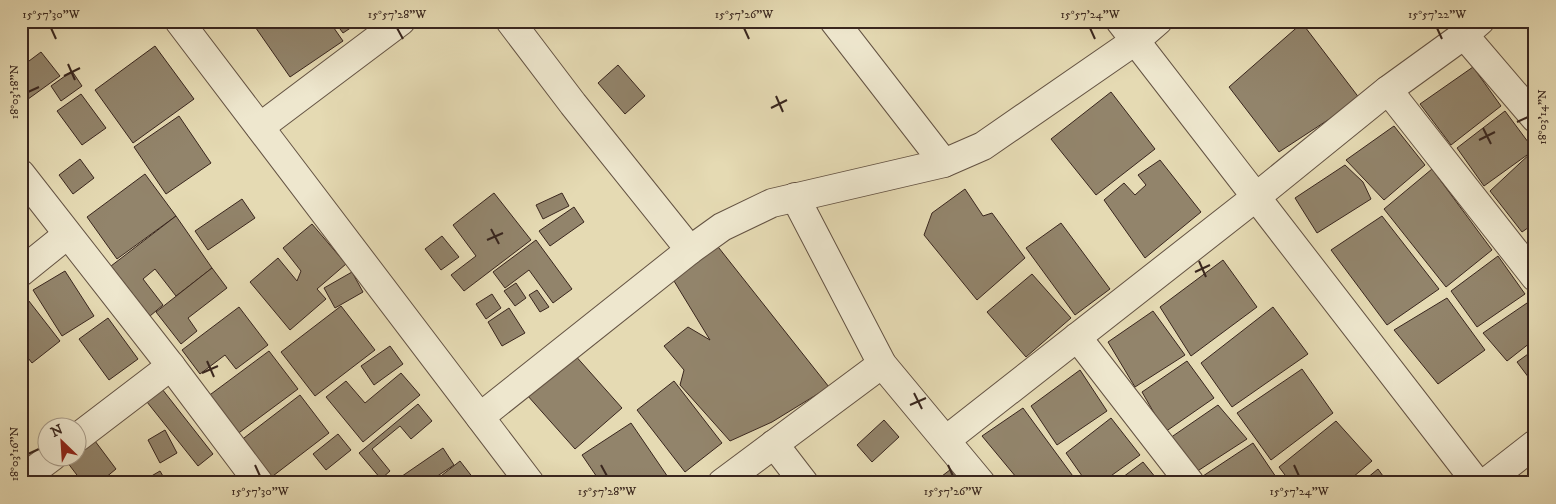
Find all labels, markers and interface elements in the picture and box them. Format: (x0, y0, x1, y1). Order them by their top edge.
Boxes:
text: 15°57'30"W (22, 7, 81, 22)
text: 15°57'28"W (368, 7, 427, 22)
text: 15°57'26"W (715, 7, 774, 22)
text: 15°57'24"W (1060, 7, 1121, 22)
text: 15°57'22"W (1408, 7, 1467, 22)
text: 18°03'18"N (7, 65, 22, 119)
text: 18°03'14"N (1535, 89, 1550, 145)
north arrow (38, 416, 88, 466)
text: N (48, 420, 66, 442)
text: 18°03'16"N (7, 427, 22, 481)
text: 15°57'30"W (231, 484, 290, 499)
text: 15°57'28"W (578, 484, 637, 499)
text: 15°57'26"W (924, 484, 983, 499)
text: 15°57'24"W (1269, 484, 1330, 499)

